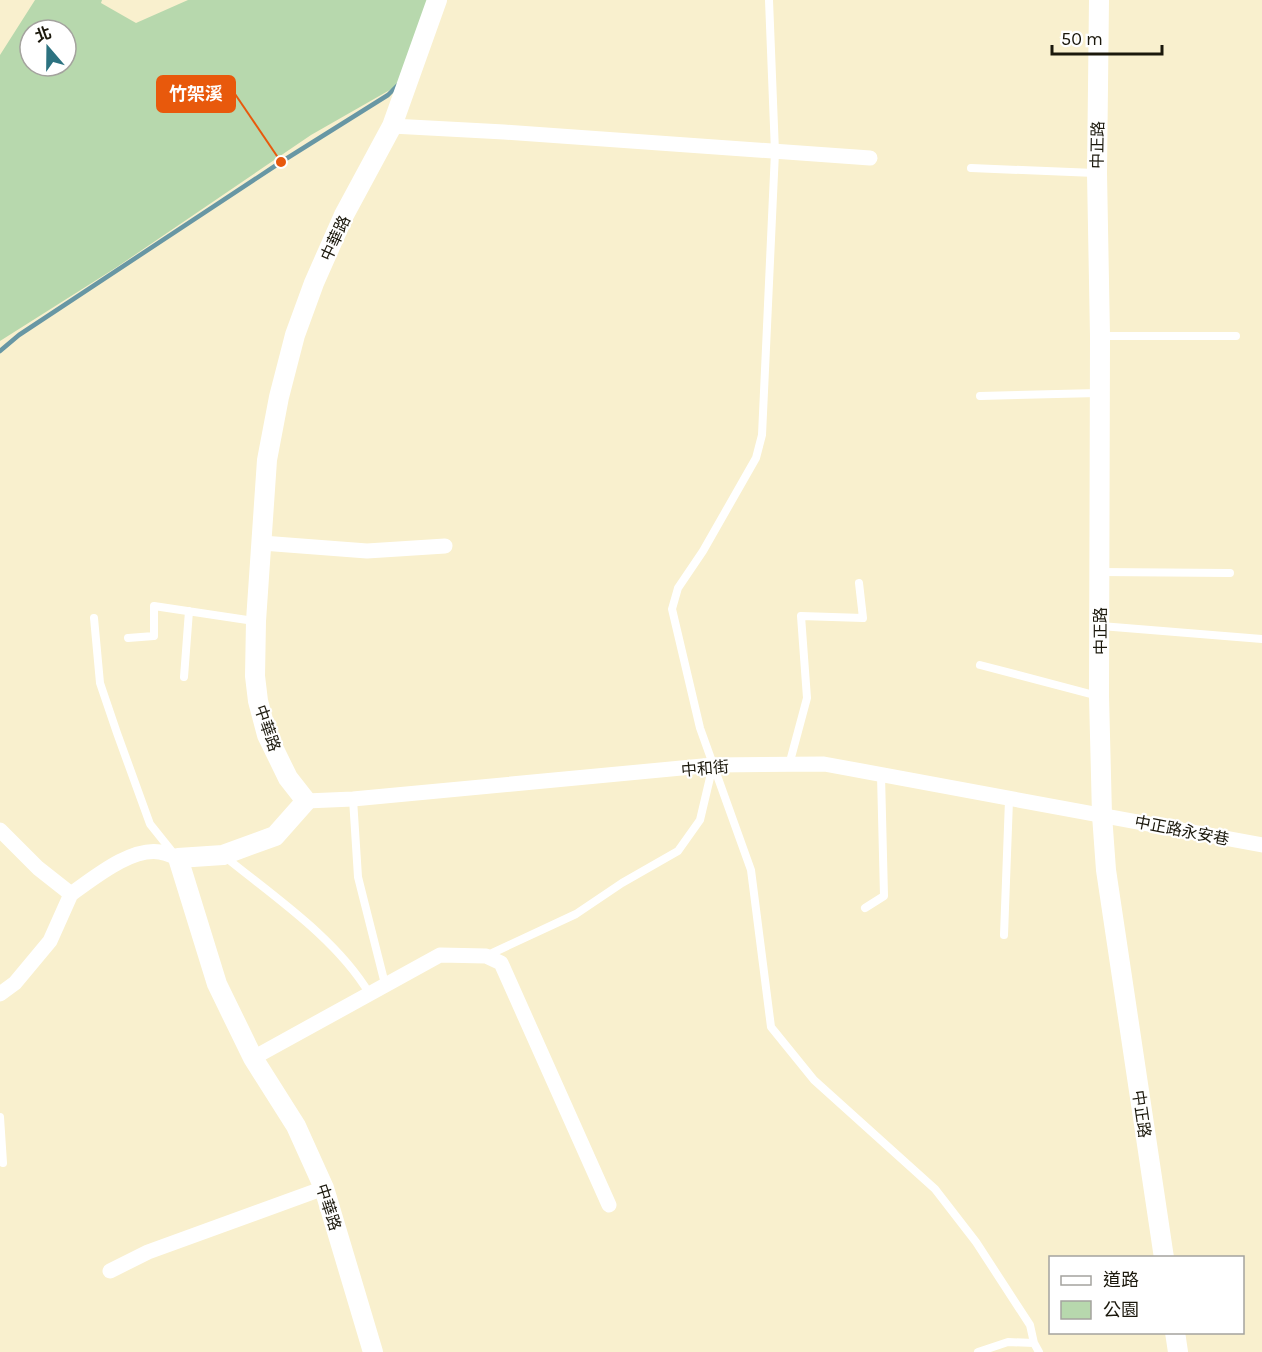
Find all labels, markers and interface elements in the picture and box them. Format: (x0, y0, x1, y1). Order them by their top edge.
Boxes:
north arrow (18, 18, 78, 78)
scale bar (1052, 18, 1162, 56)
text: 北 (32, 23, 54, 46)
text: 50 m (1061, 28, 1103, 50)
callout: 竹架溪 (157, 76, 235, 112)
text: 竹架溪 (169, 83, 223, 105)
street label: 中正路 (1088, 121, 1107, 169)
street label: 中華路 (317, 212, 354, 264)
street label: 中正路 (1091, 607, 1110, 655)
street label: 中華路 (251, 702, 284, 754)
street label: 中和街 (680, 757, 730, 780)
street label: 中正路永安巷 (1133, 812, 1231, 849)
street label: 中正路 (1129, 1089, 1154, 1139)
street label: 中華路 (312, 1181, 345, 1233)
legend (1049, 1256, 1244, 1334)
text: 道路 (1103, 1269, 1139, 1291)
text: 公園 (1103, 1299, 1139, 1321)

